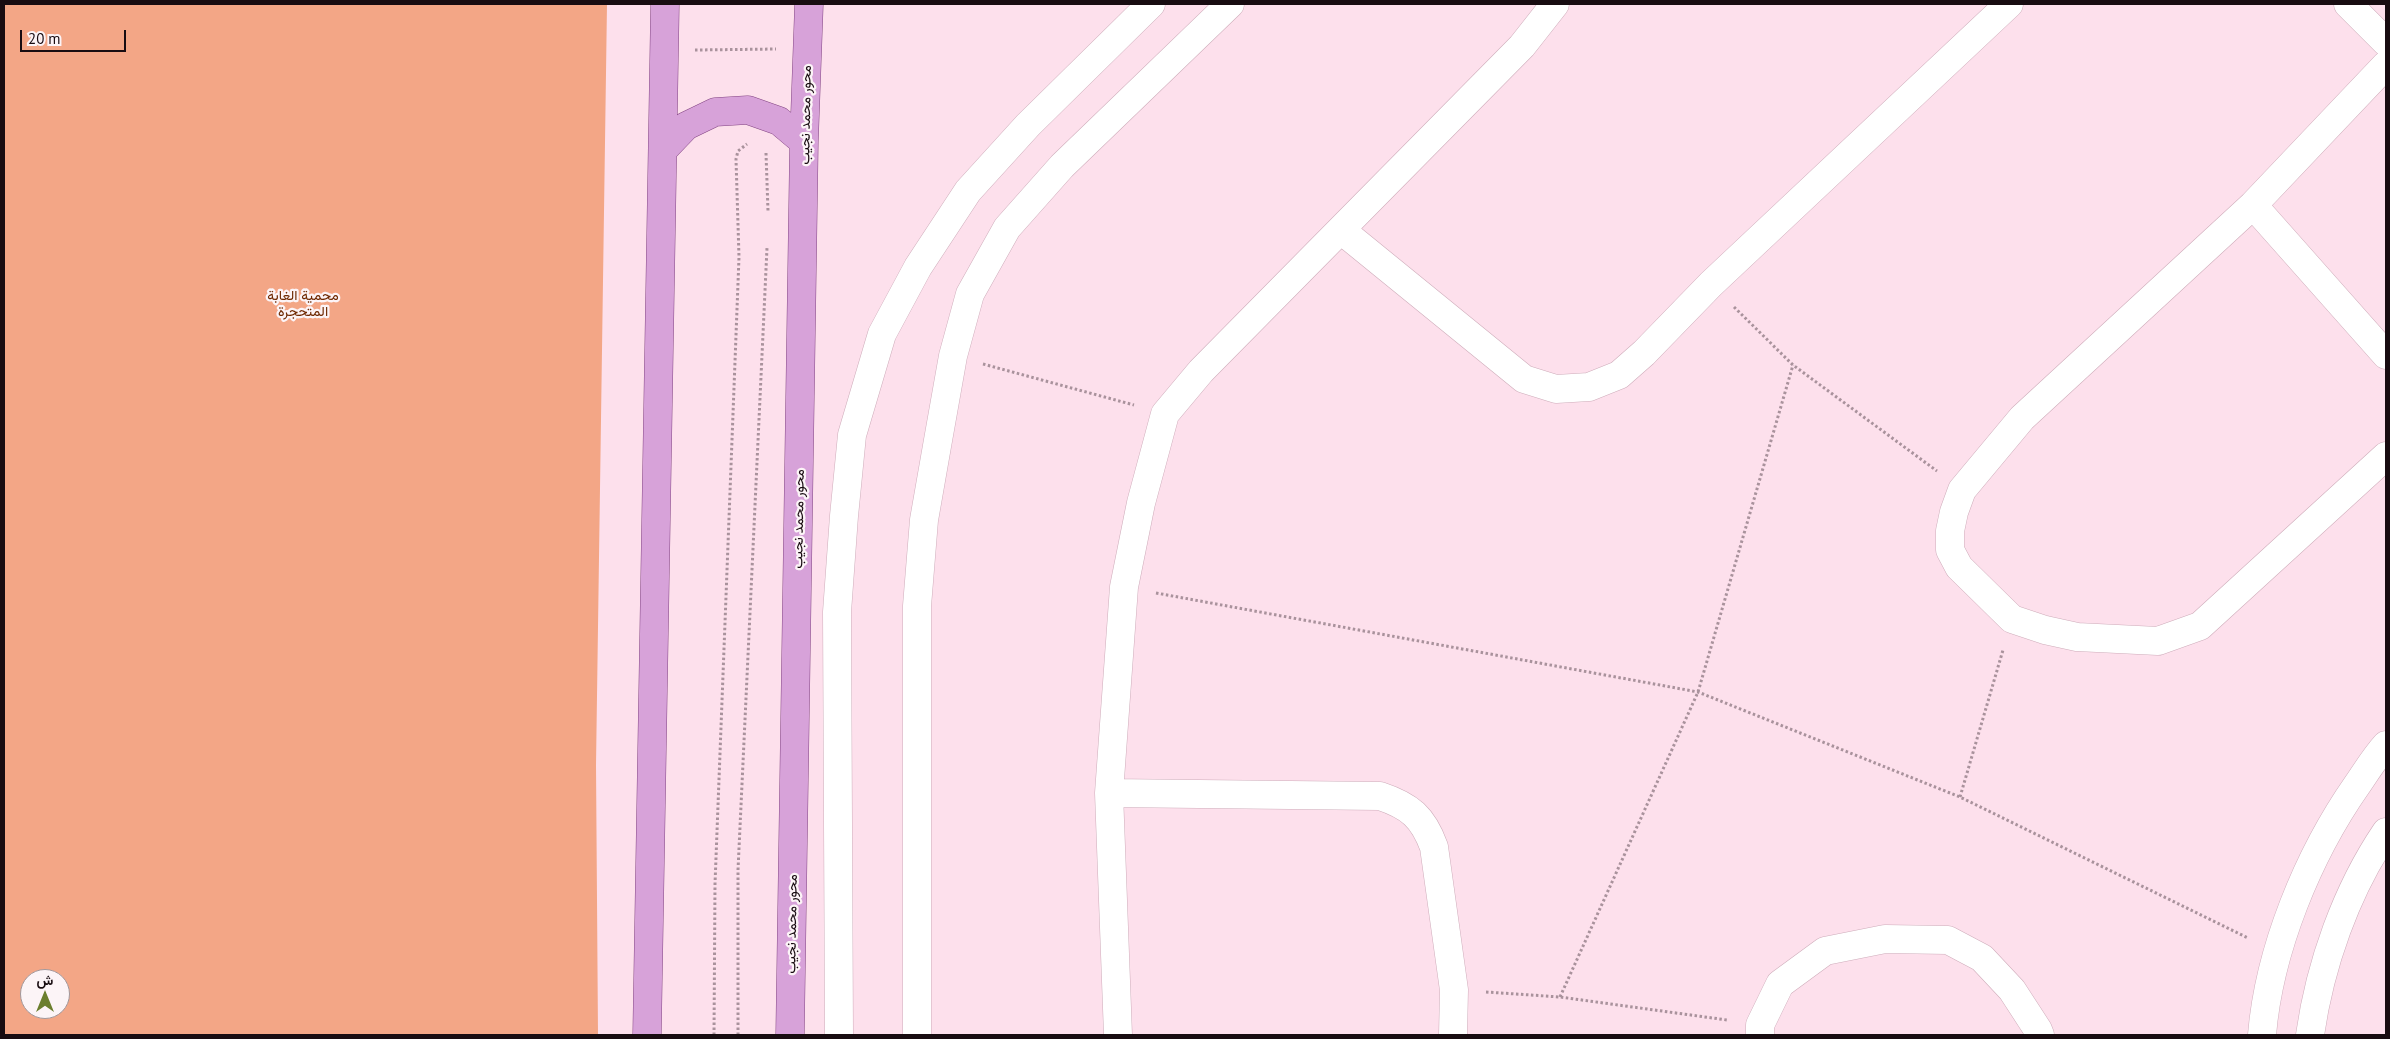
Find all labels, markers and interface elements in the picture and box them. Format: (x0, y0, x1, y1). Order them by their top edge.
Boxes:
scale bar (22, 20, 129, 52)
text: 20 m (28, 29, 61, 48)
street label: محور محمد نجيب (797, 65, 815, 165)
park label: محمية الغابة المتحجرة (267, 288, 339, 321)
street label: محور محمد نجيب (790, 469, 808, 569)
street label: محور محمد نجيب (783, 874, 801, 974)
north arrow (20, 969, 70, 1019)
text: ش (37, 971, 53, 989)

